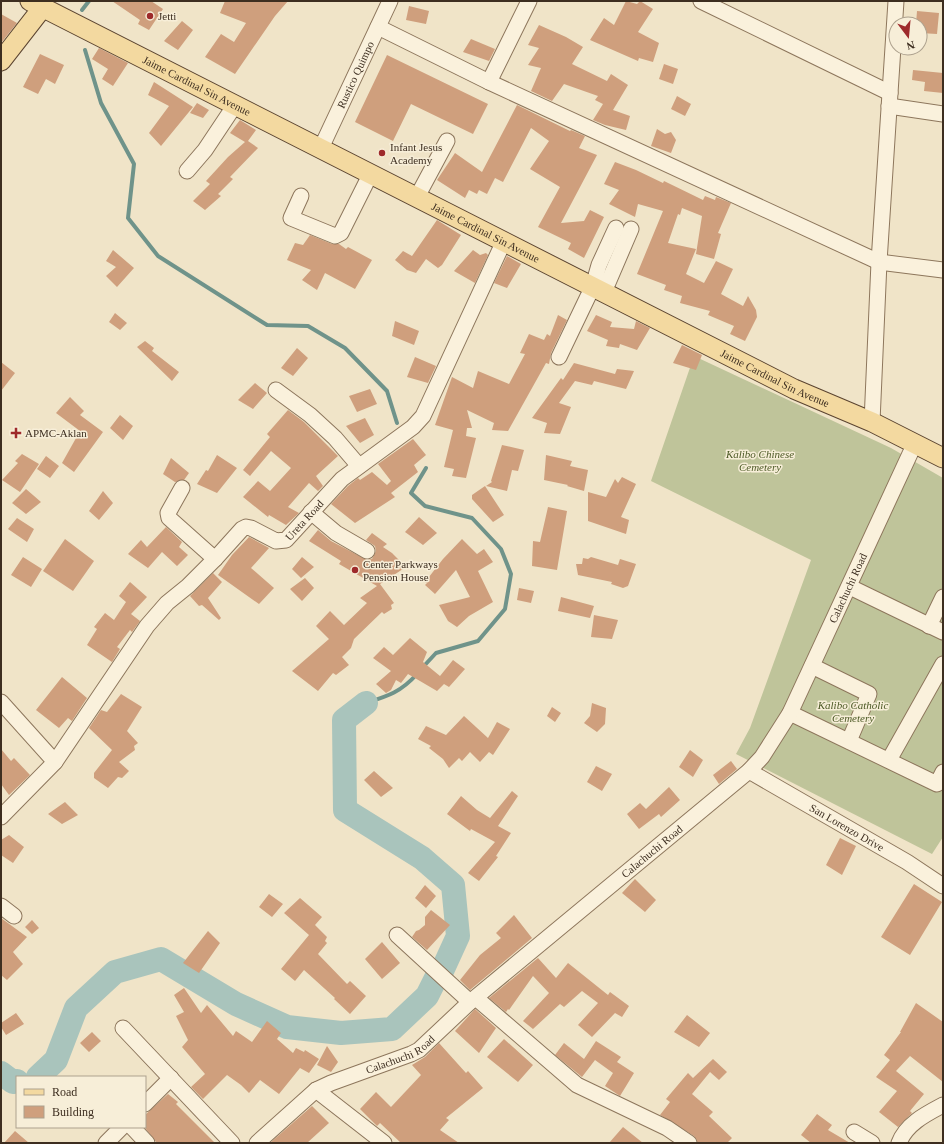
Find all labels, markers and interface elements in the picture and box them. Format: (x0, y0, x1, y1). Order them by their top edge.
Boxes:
place label: Jetti (158, 10, 176, 22)
marker: Jetti (145, 11, 155, 21)
north arrow (888, 16, 928, 56)
street label: Rustico Quimpo (335, 39, 376, 110)
text: N (905, 39, 916, 52)
street label: Jaime Cardinal Sin Avenue (141, 53, 253, 118)
place label: Infant Jesus Academy (390, 141, 442, 166)
marker: Infant Jesus Academy (377, 148, 387, 158)
street label: Jaime Cardinal Sin Avenue (430, 200, 542, 265)
street label: Jaime Cardinal Sin Avenue (719, 347, 831, 409)
marker: APMC-Aklan (10, 427, 22, 439)
place label: APMC-Aklan (25, 427, 87, 439)
park label: Kalibo Chinese Cemetery (725, 448, 794, 473)
street label: Ureta Road (283, 497, 326, 543)
street label: Calachuchi Road (826, 551, 869, 625)
place label: Center Parkways Pension House (363, 558, 438, 583)
marker: Center Parkways Pension House (350, 565, 360, 575)
park label: Kalibo Catholic Cemetery (817, 699, 888, 724)
street label: San Lorenzo Drive (808, 801, 886, 854)
street label: Calachuchi Road (619, 822, 685, 880)
street label: Calachuchi Road (364, 1032, 437, 1076)
legend (16, 1076, 146, 1128)
text: Road (52, 1085, 77, 1099)
text: Building (52, 1105, 94, 1119)

